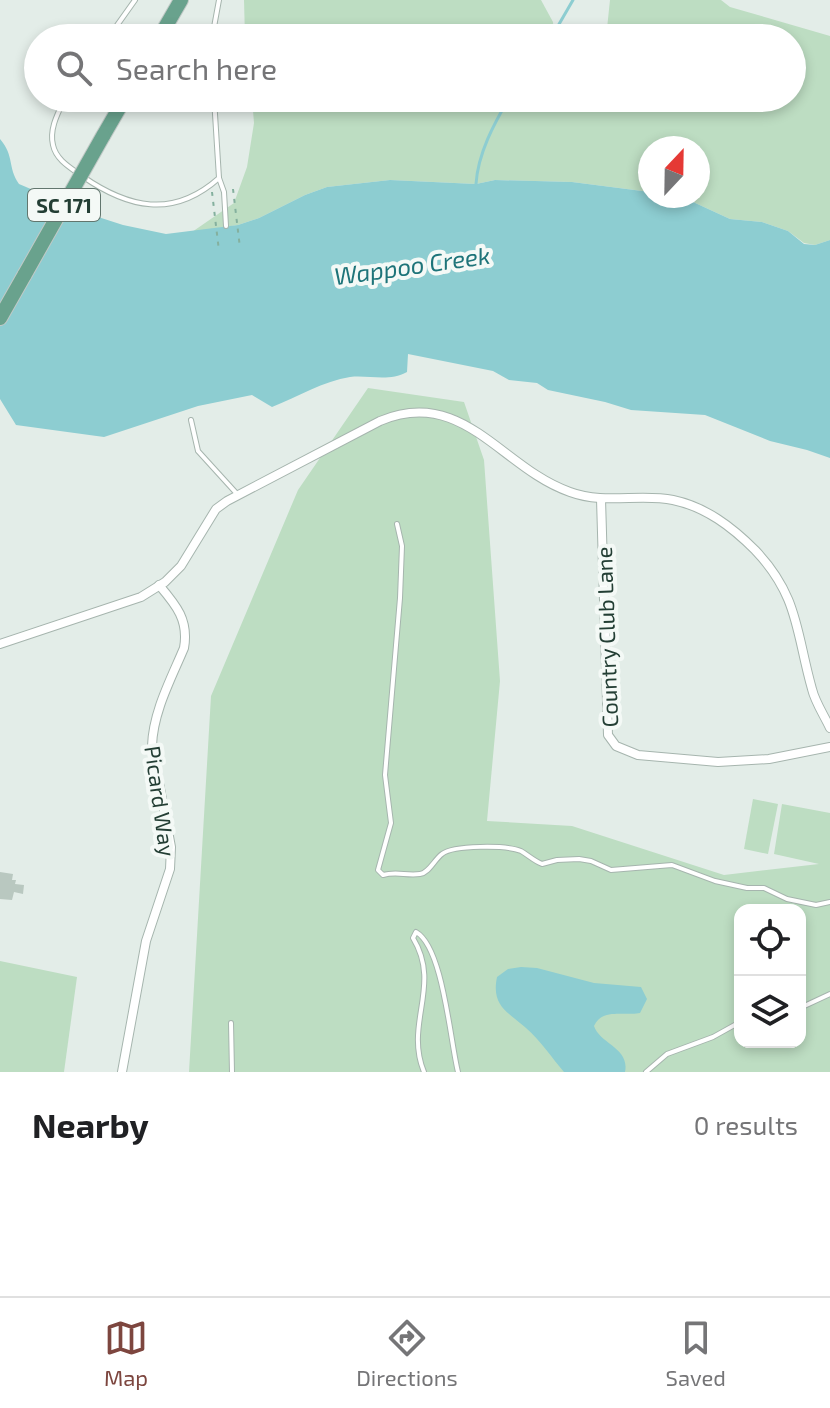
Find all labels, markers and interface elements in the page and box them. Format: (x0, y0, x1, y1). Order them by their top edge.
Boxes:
search box (24, 24, 806, 112)
icon: search (52, 46, 96, 90)
text: Search here (116, 50, 277, 86)
north arrow (638, 136, 710, 208)
road number: SC 171 (28, 189, 100, 221)
water label: Wappoo Creek (332, 240, 492, 290)
street label: Country Club Lane (590, 546, 622, 728)
street label: Picard Way (140, 744, 182, 858)
map controls (734, 904, 806, 1048)
button: locate (734, 904, 806, 976)
button: layers (734, 976, 806, 1048)
text: Nearby (32, 1104, 149, 1145)
text: 0 results (694, 1109, 798, 1140)
tab: Map (104, 1316, 148, 1390)
tab: Directions (356, 1316, 458, 1390)
tab: Saved (666, 1316, 726, 1390)

